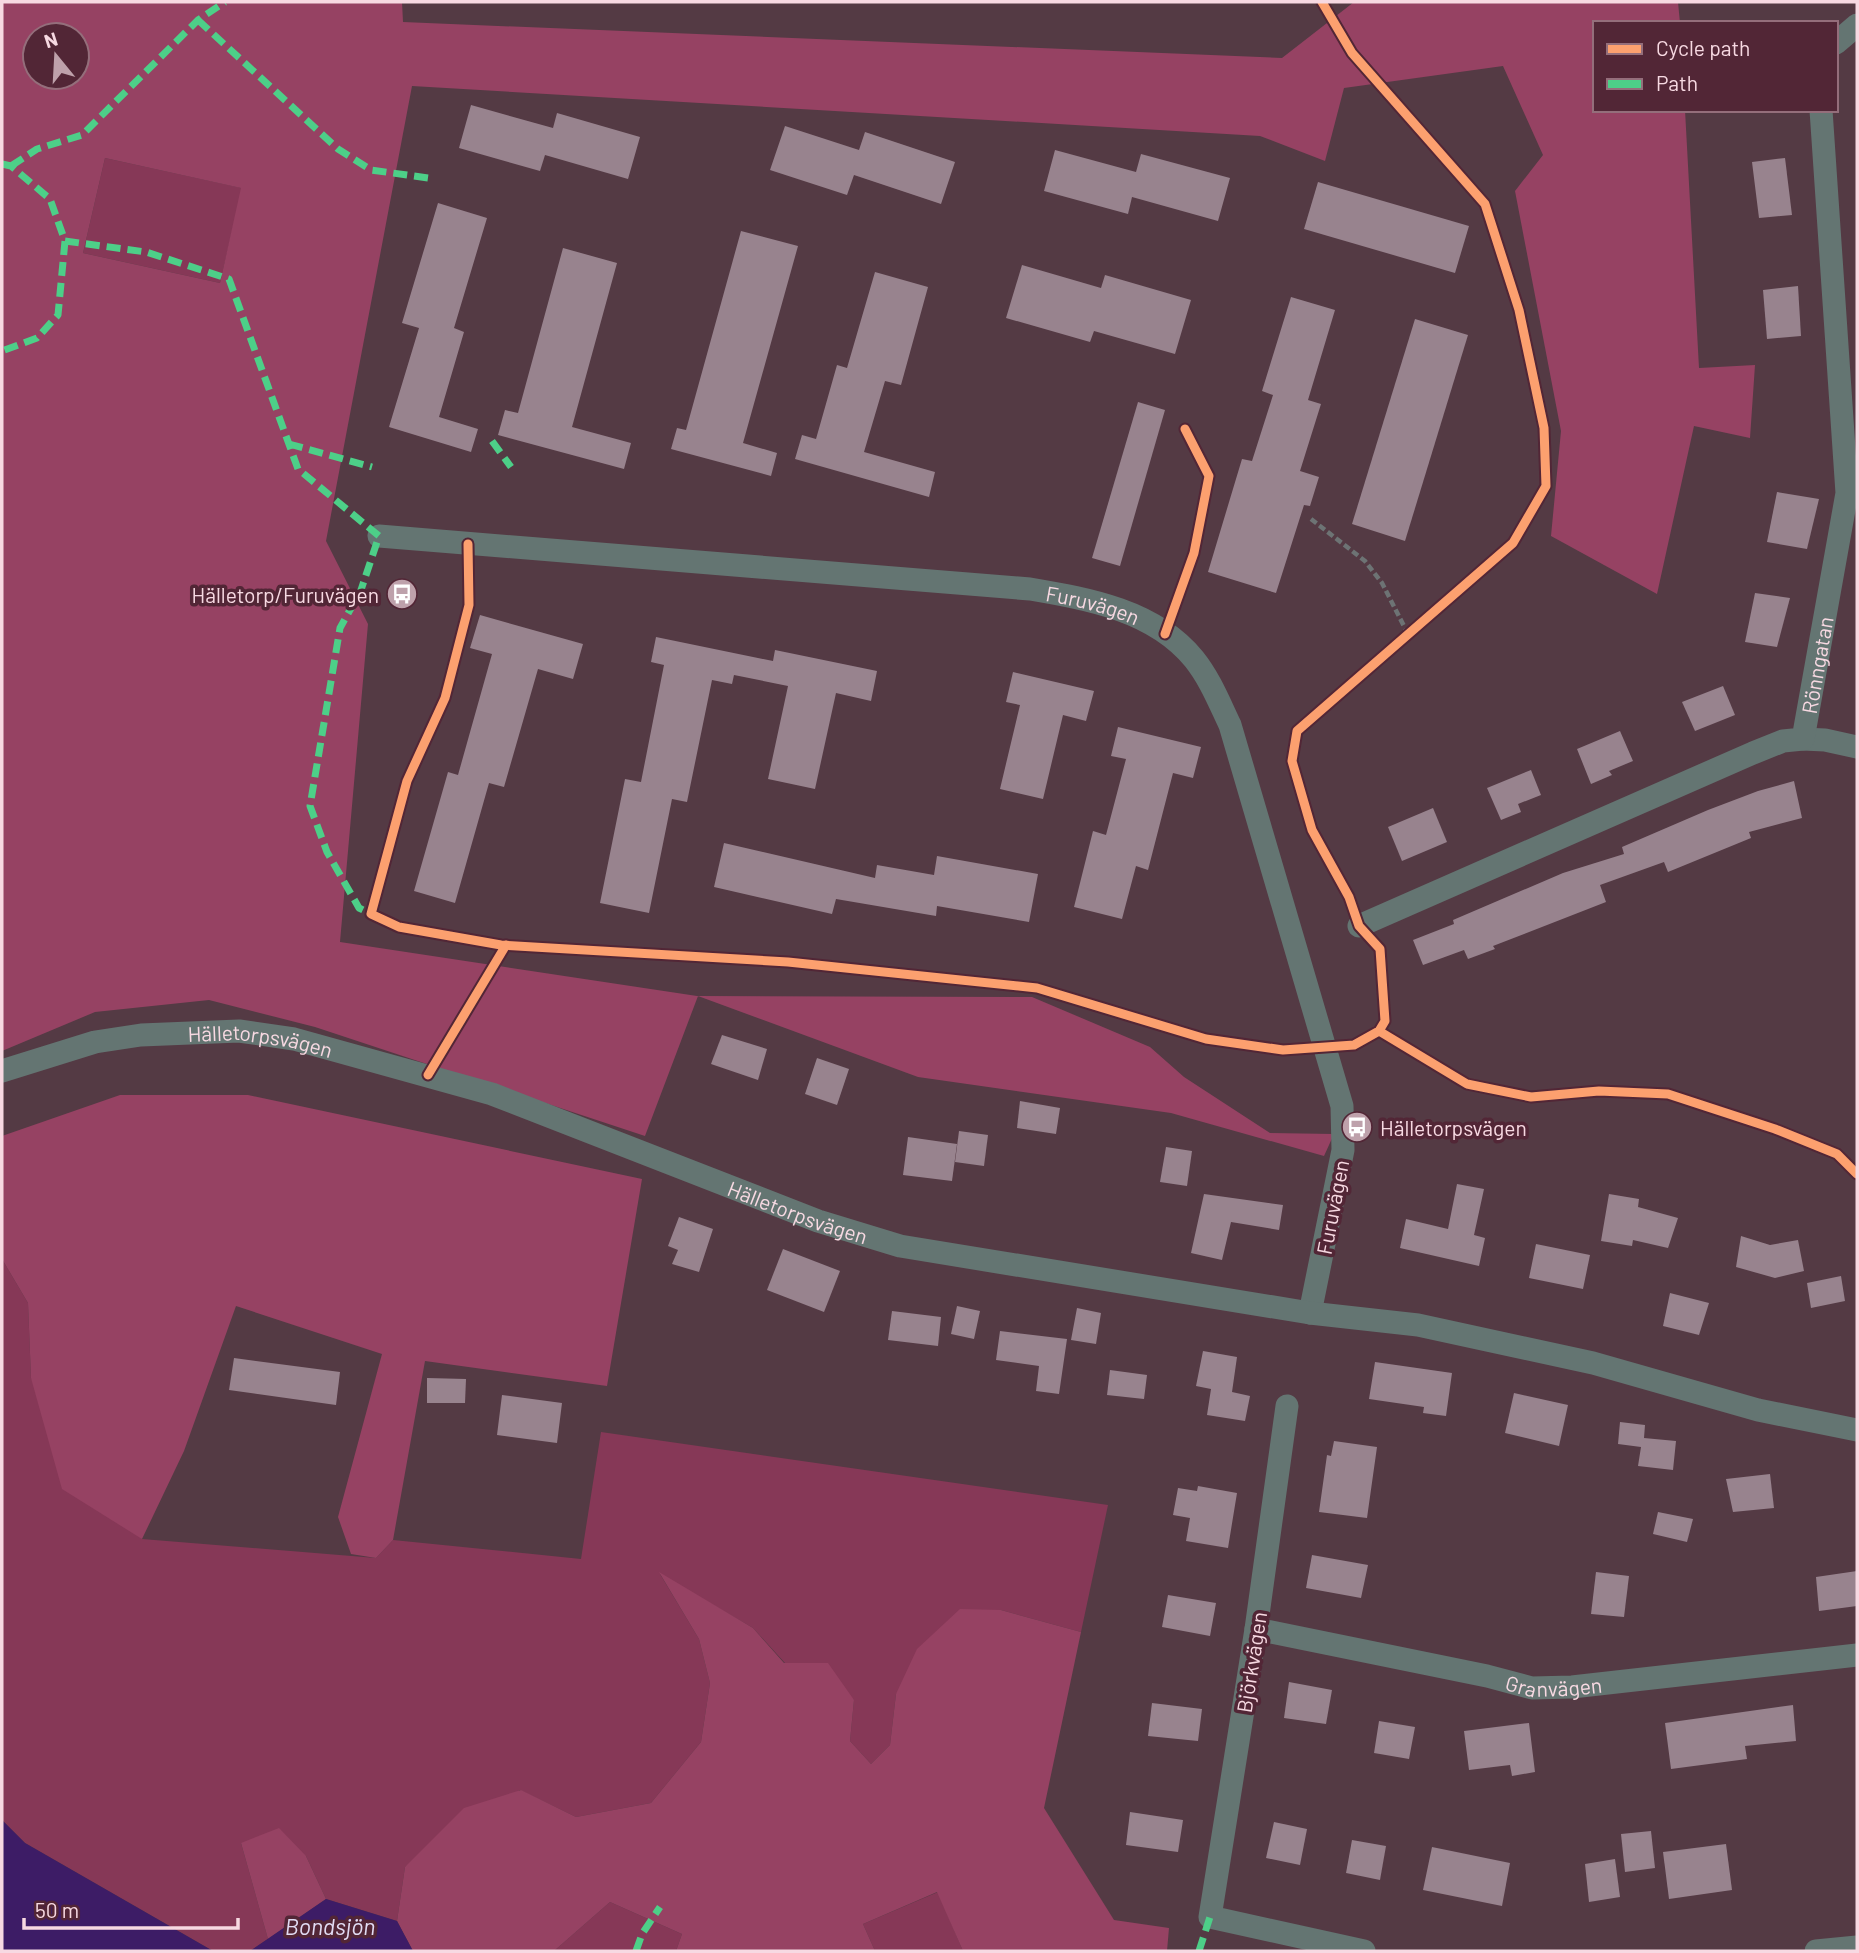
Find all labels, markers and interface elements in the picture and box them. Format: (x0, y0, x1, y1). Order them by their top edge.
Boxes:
north arrow (21, 21, 91, 91)
legend (1593, 21, 1838, 112)
text: N (41, 26, 60, 52)
text: Cycle path (1656, 35, 1750, 60)
text: Path (1656, 70, 1698, 95)
bus stop icon: Hälletorp/Furuvägen (385, 577, 419, 611)
street label: Furuvägen (1044, 580, 1144, 629)
place label: Hälletorp/Furuvägen (192, 582, 379, 607)
street label: Rönngatan (1795, 614, 1837, 715)
street label: Hälletorpsvägen (187, 1018, 336, 1062)
bus stop icon: Hälletorpsvägen (1340, 1110, 1374, 1144)
place label: Hälletorpsvägen (1380, 1115, 1527, 1140)
street label: Furuvägen (1311, 1158, 1353, 1256)
street label: Hälletorpsvägen (725, 1175, 871, 1248)
street label: Björkvägen (1231, 1610, 1271, 1714)
street label: Granvägen (1503, 1669, 1603, 1701)
scale bar (24, 1886, 238, 1930)
text: 50 m (35, 1897, 79, 1922)
water label: Bondsjön (285, 1912, 375, 1940)

